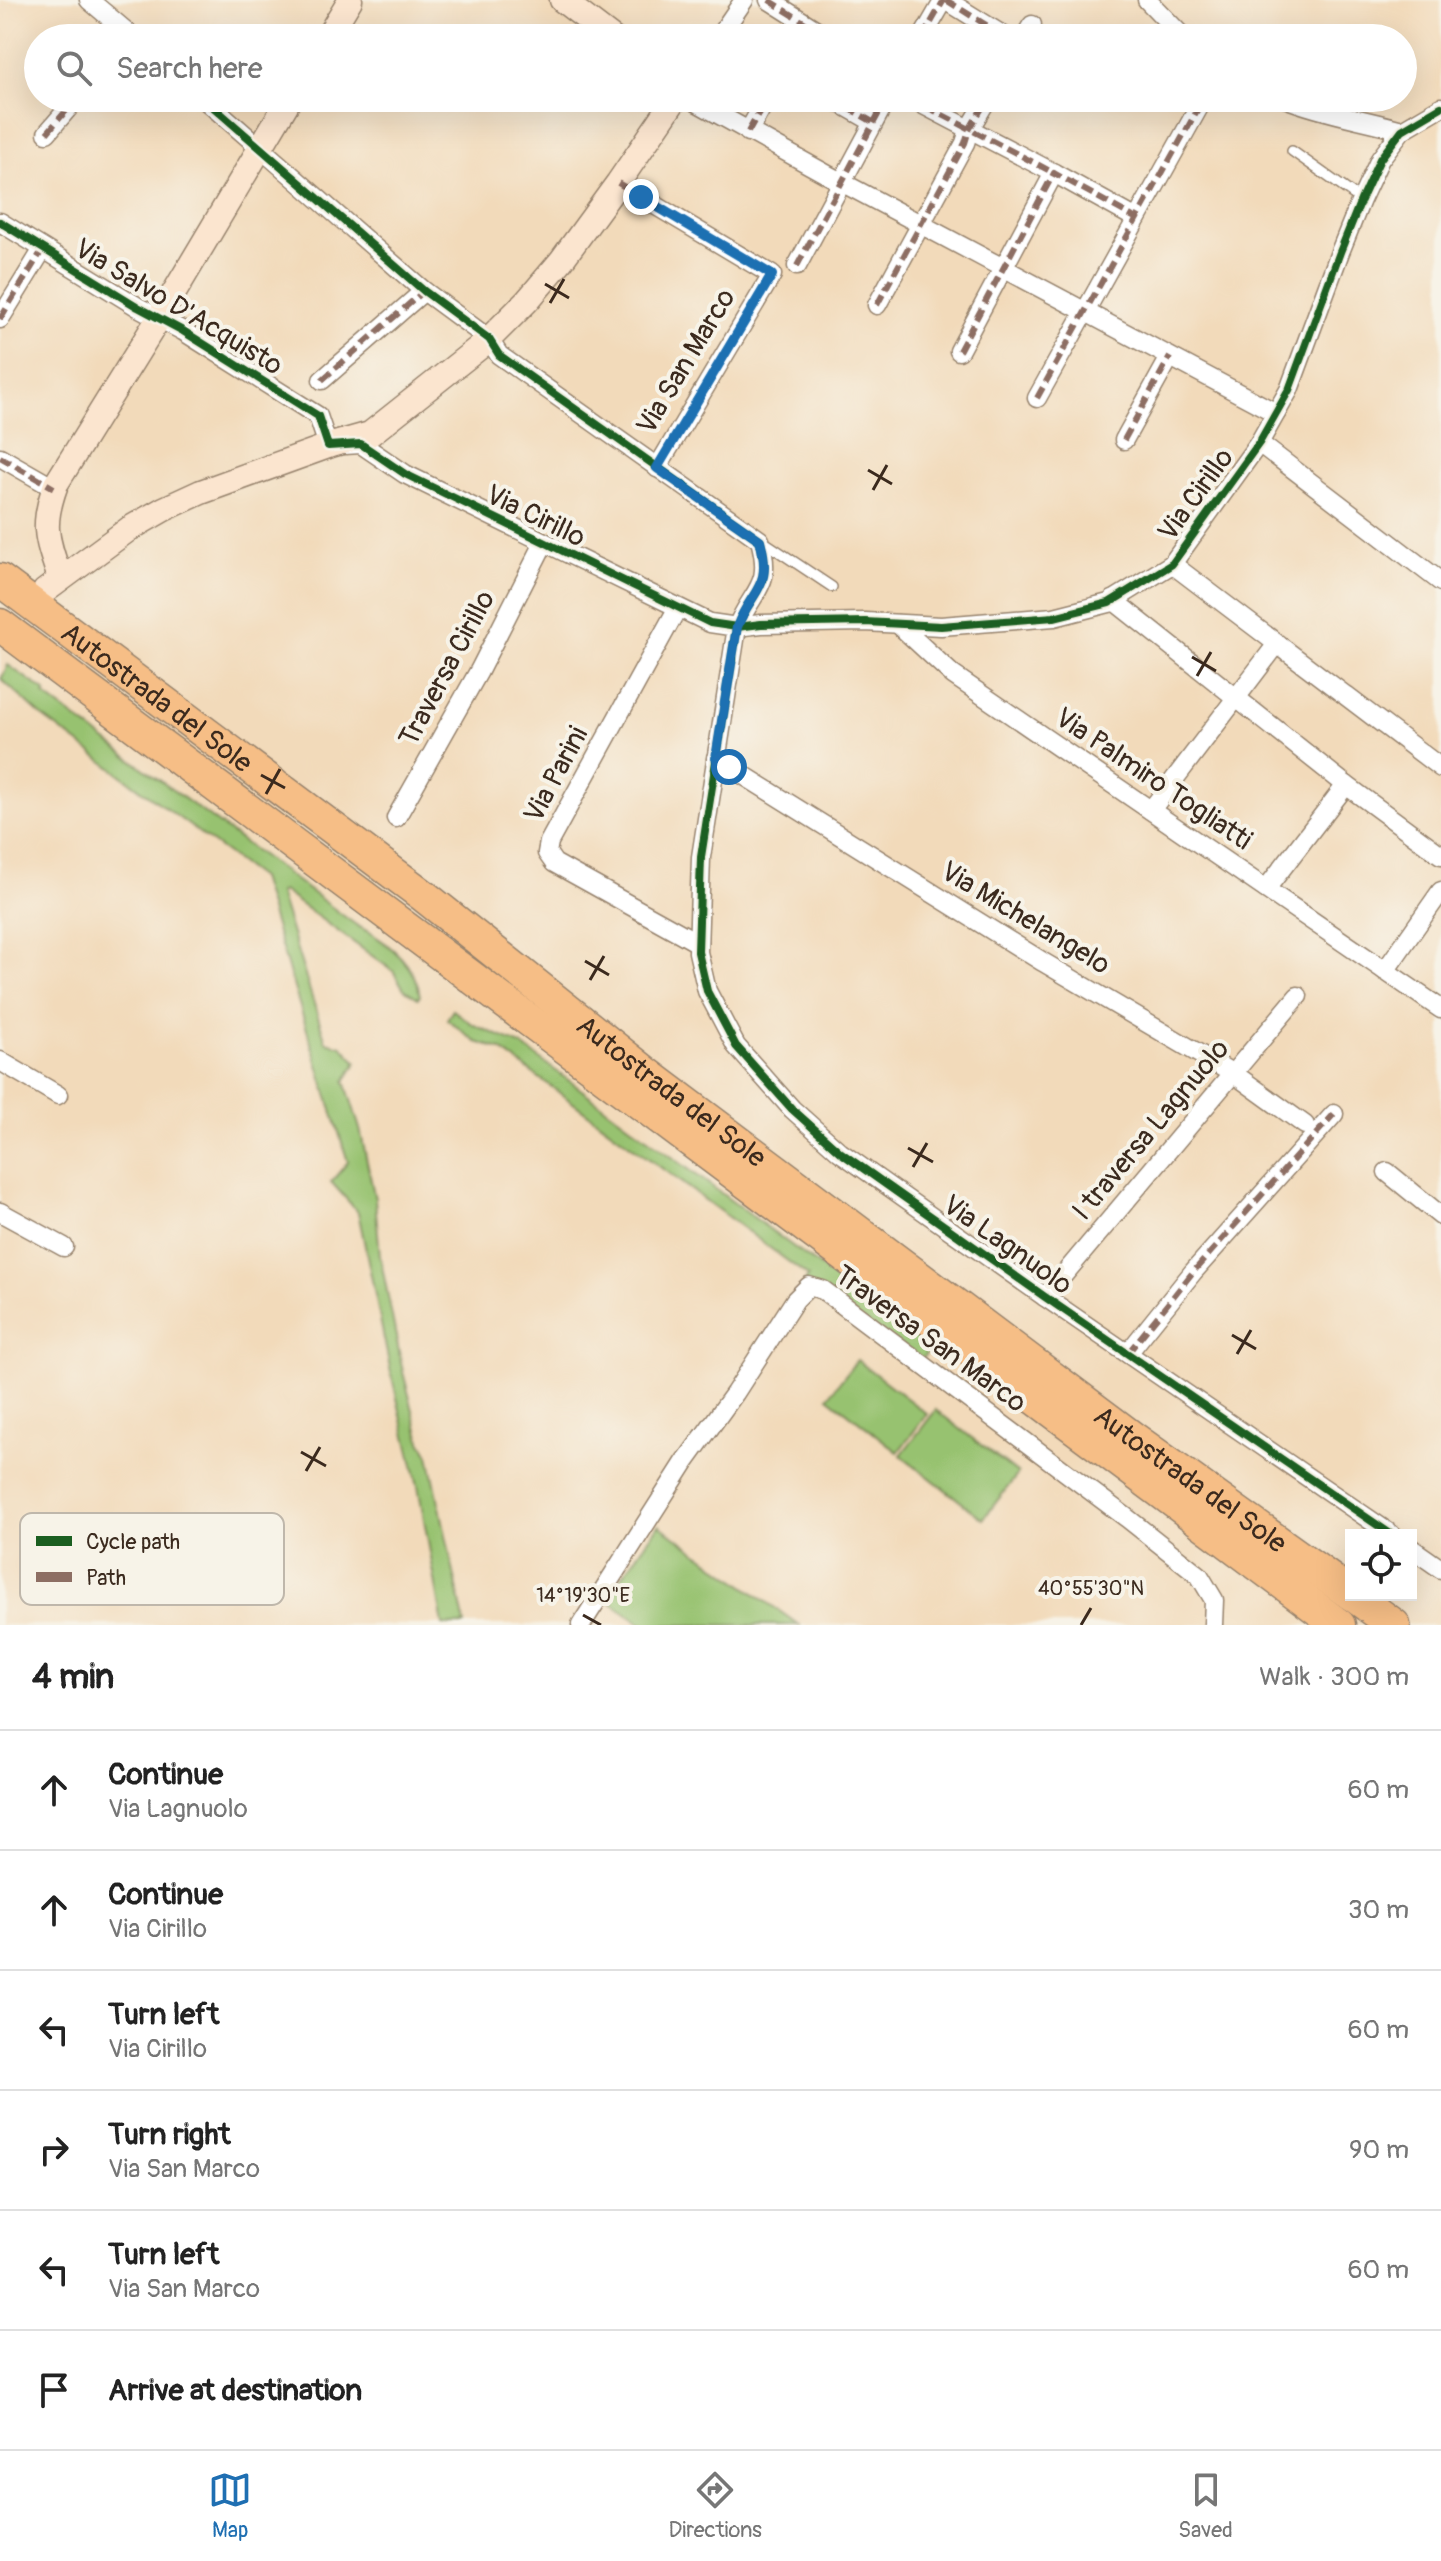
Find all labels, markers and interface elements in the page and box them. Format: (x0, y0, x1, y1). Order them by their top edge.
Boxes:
search box (24, 24, 1417, 112)
icon: search (52, 46, 96, 90)
text: Search here (116, 50, 263, 87)
route end (623, 179, 659, 215)
street label: Via Salvo D'Acquisto (68, 231, 289, 383)
street label: Via San Marco (629, 283, 743, 441)
street label: Via Cirillo (1151, 442, 1242, 548)
street label: Via Cirillo (480, 477, 591, 555)
street label: Traversa Cirillo (392, 585, 503, 753)
street label: Autostrada del Sole (54, 616, 259, 781)
street label: Via Palmiro Togliatti (1048, 700, 1258, 858)
street label: Via Parini (517, 721, 596, 829)
route start (711, 749, 747, 785)
street label: Via Michelangelo (934, 854, 1116, 983)
street label: Autostrada del Sole (569, 1008, 773, 1176)
street label: I traversa Lagnuolo (1065, 1032, 1237, 1228)
street label: Via Lagnuolo (935, 1188, 1079, 1303)
street label: Traversa San Marco (827, 1258, 1033, 1421)
street label: Autostrada del Sole (1086, 1399, 1293, 1562)
legend (20, 1513, 284, 1605)
text: Cycle path (86, 1528, 180, 1556)
map controls (1345, 1529, 1417, 1601)
button: locate (1345, 1529, 1417, 1601)
text: Path (86, 1564, 126, 1592)
text: 40°55'30"N (1038, 1576, 1144, 1601)
text: 14°19'30"E (536, 1583, 630, 1608)
text: 4 min (32, 1656, 114, 1699)
text: Walk · 300 m (1259, 1661, 1409, 1693)
text: Continue (108, 1756, 223, 1793)
icon: ahead (32, 1768, 76, 1812)
text: 60 m (1347, 1774, 1409, 1806)
text: Via Lagnuolo (108, 1793, 248, 1825)
text: Continue (108, 1876, 223, 1913)
icon: ahead (32, 1888, 76, 1932)
text: 30 m (1348, 1894, 1409, 1926)
text: Via Cirillo (108, 1913, 207, 1945)
text: Turn left (108, 1996, 219, 2033)
icon: left (32, 2008, 76, 2052)
text: 60 m (1347, 2014, 1409, 2046)
text: Via Cirillo (108, 2033, 207, 2065)
text: Turn right (108, 2116, 231, 2153)
icon: right (32, 2128, 76, 2172)
text: 90 m (1349, 2134, 1409, 2166)
text: Via San Marco (108, 2153, 260, 2185)
text: Turn left (108, 2236, 219, 2273)
icon: left (32, 2248, 76, 2292)
text: 60 m (1347, 2254, 1409, 2286)
text: Via San Marco (108, 2273, 260, 2305)
icon: arrive (32, 2368, 76, 2412)
text: Arrive at destination (108, 2372, 362, 2409)
tab: Map (208, 2468, 252, 2544)
tab: Directions (669, 2468, 762, 2544)
tab: Saved (1178, 2468, 1233, 2544)

